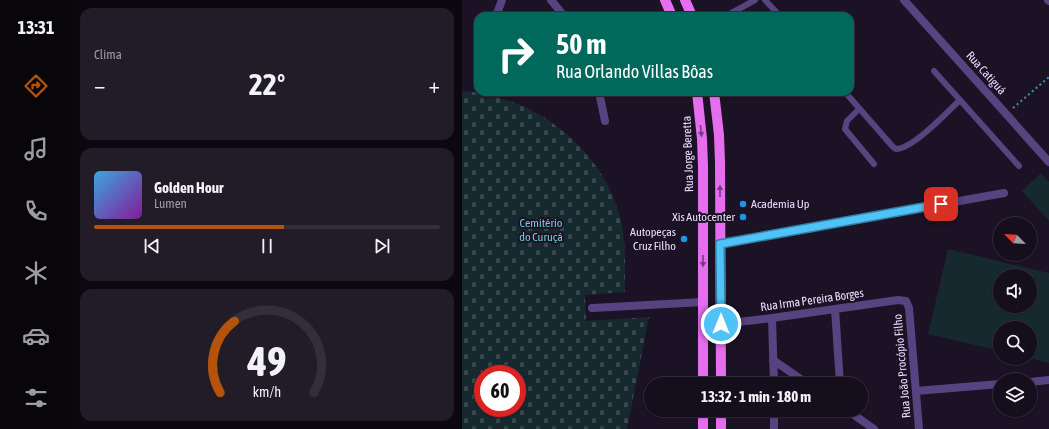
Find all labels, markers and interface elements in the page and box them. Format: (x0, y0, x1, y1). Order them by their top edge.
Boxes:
text: 13:31 (17, 17, 55, 38)
icon: right (490, 28, 542, 80)
text: 50 m (556, 28, 606, 60)
text: Clima (94, 47, 122, 62)
street label: Rua Catiguá (963, 49, 1009, 97)
text: Rua Orlando Villas Bôas (556, 61, 713, 82)
text: 22° (249, 67, 285, 101)
icon: directions (22, 72, 50, 100)
text: − (94, 72, 105, 98)
text: + (429, 72, 440, 98)
street label: Rua Jorge Beretta (680, 116, 696, 192)
one-way arrow (698, 125, 705, 137)
icon: music (22, 135, 50, 163)
text: Golden Hour (154, 179, 224, 196)
one-way arrow (717, 184, 723, 197)
pin (924, 187, 958, 221)
icon: arrive (930, 193, 952, 215)
text: Lumen (154, 196, 187, 211)
icon: phone (22, 197, 50, 225)
place label: Academia Up (751, 197, 810, 211)
marker: Academia Up (738, 199, 748, 209)
place label: Xis Autocenter (672, 210, 735, 224)
marker: Xis Autocenter (738, 212, 748, 222)
park label: Cemitério do Curuçá (519, 216, 563, 244)
north arrow (993, 217, 1037, 261)
map controls (993, 217, 1037, 417)
place label: Autopeças Cruz Filho (630, 225, 676, 253)
marker: Autopeças Cruz Filho (679, 234, 689, 244)
icon: previous (141, 235, 163, 257)
icon: pause (256, 235, 278, 257)
icon: next (371, 235, 393, 257)
one-way arrow (700, 255, 706, 268)
icon: climate (22, 259, 50, 287)
button: sound (993, 269, 1037, 313)
street label: Rua Irma Pereira Borges (759, 286, 865, 314)
position arrow (700, 303, 742, 345)
street label: Rua João Procópio Filho (890, 313, 914, 419)
button: search (993, 321, 1037, 365)
icon: car (22, 322, 50, 350)
text: 49 (246, 337, 287, 385)
speed limit sign: 60 (474, 365, 526, 417)
button: layers (993, 373, 1037, 417)
text: km/h (253, 383, 281, 399)
icon: filters (22, 384, 50, 412)
text: 13:32 · 1 min · 180 m (701, 388, 811, 405)

